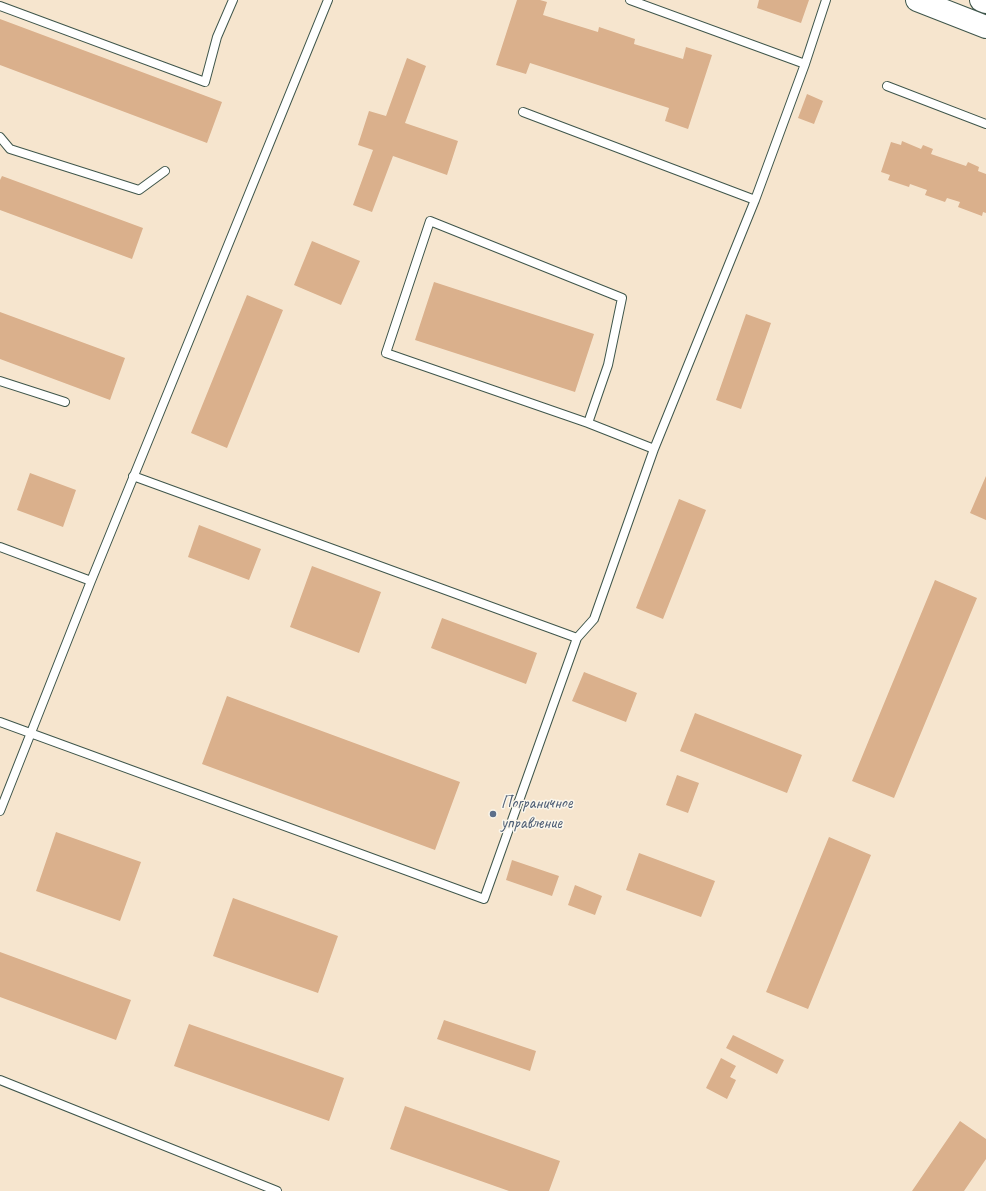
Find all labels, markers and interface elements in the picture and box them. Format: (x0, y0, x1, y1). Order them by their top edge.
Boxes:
place label: Пограничное управление (501, 794, 572, 834)
marker: Пограничное управление (488, 809, 498, 819)

